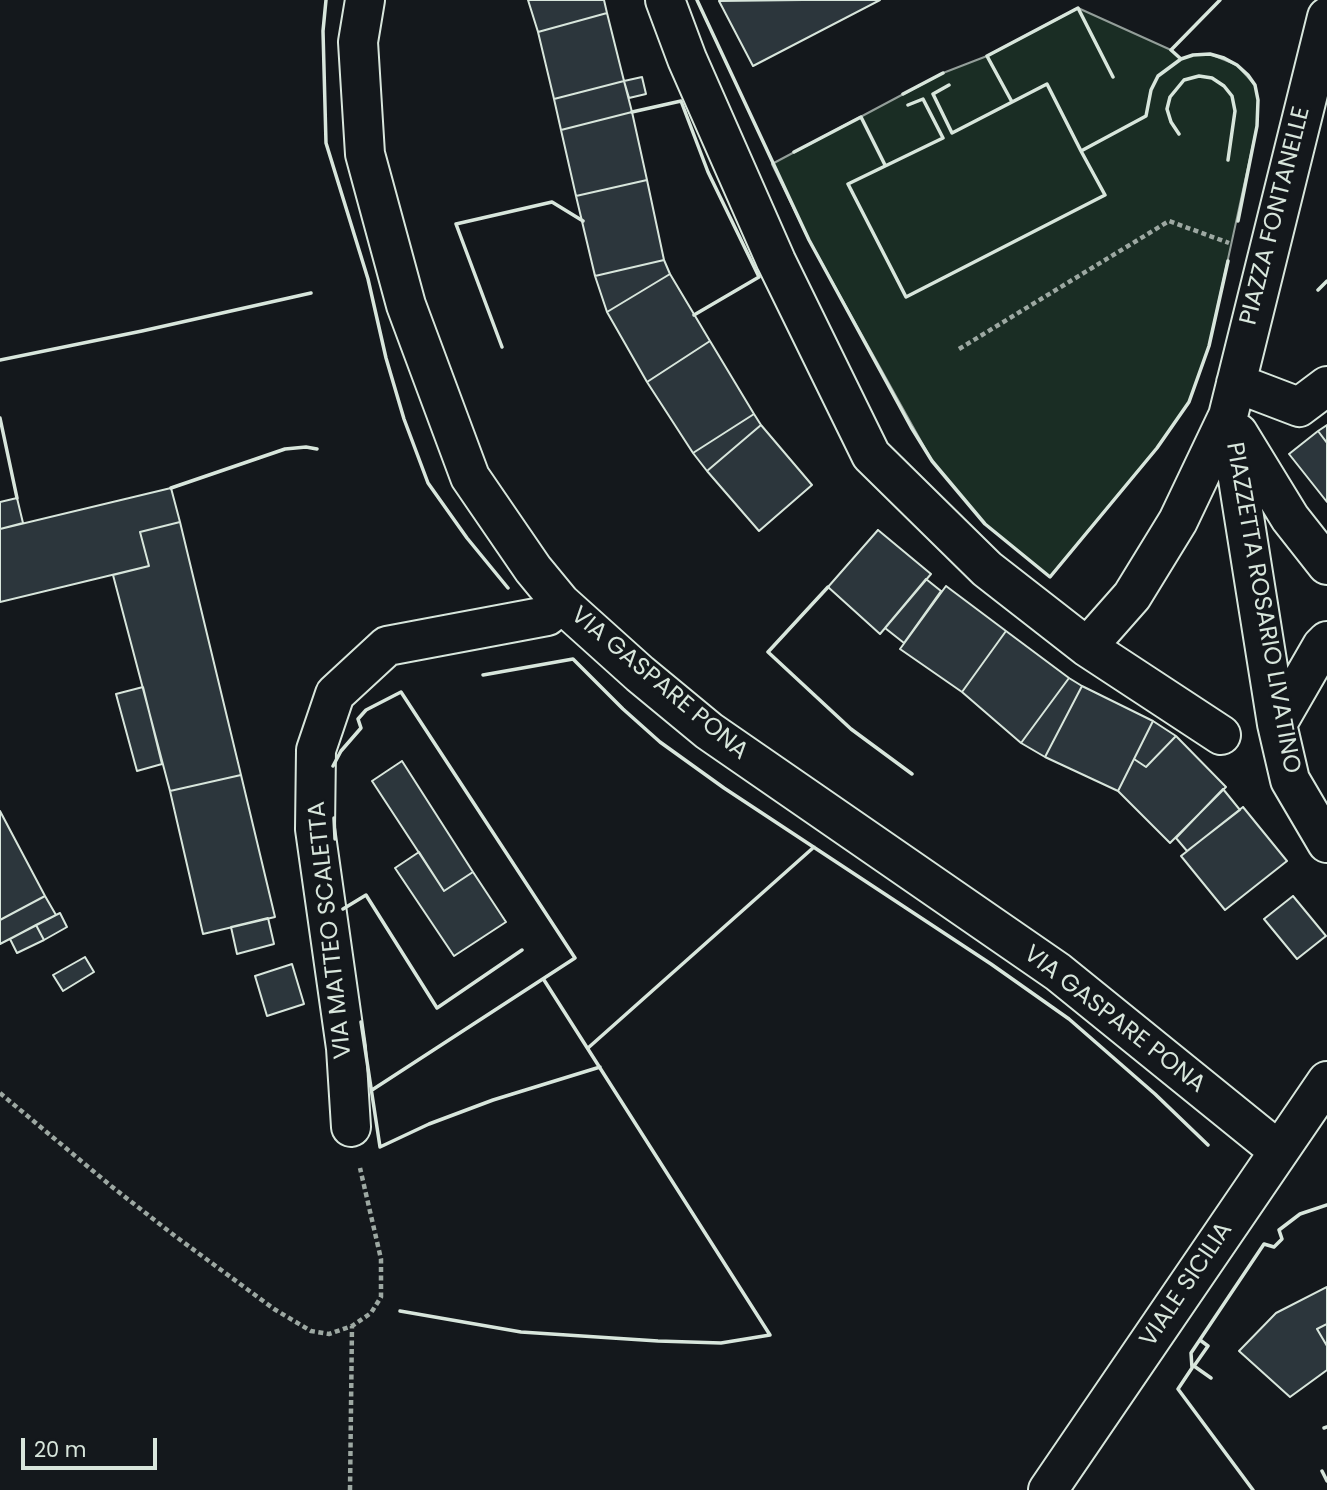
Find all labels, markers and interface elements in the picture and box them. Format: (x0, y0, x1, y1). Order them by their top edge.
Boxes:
street label: PIAZZA FONTANELLE (1235, 104, 1317, 328)
street label: PIAZZETTA ROSARIO LIVATINO (1219, 440, 1305, 776)
street label: VIA GASPARE PONA (564, 601, 754, 767)
street label: VIA MATTEO SCALETTA (303, 800, 359, 1060)
street label: VIA GASPARE PONA (1017, 940, 1211, 1100)
street label: VIALE SICILIA (1135, 1217, 1239, 1353)
scale bar (24, 1424, 161, 1468)
text: 20 m (34, 1435, 87, 1464)

